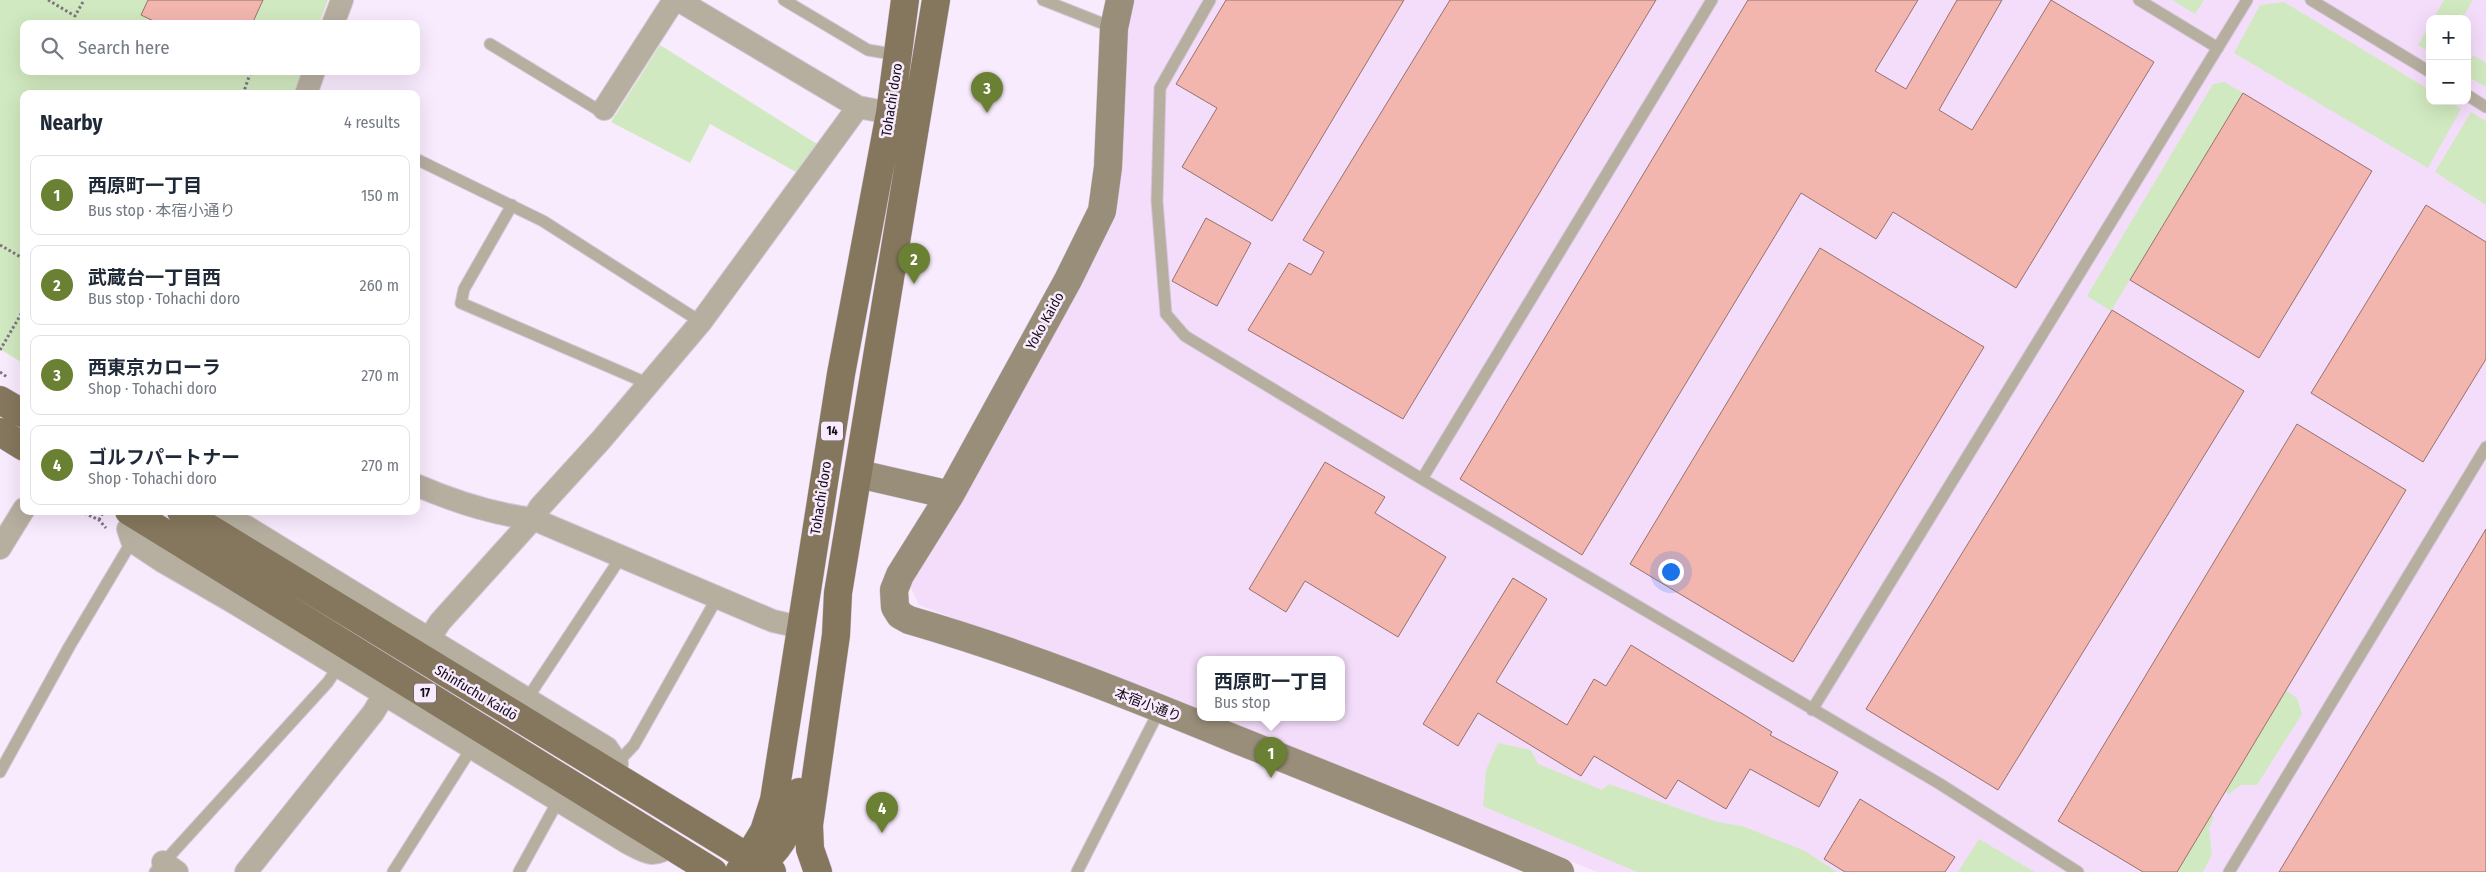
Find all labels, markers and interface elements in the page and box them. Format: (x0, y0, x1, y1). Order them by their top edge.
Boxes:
map controls (2426, 15, 2471, 105)
button: + (2426, 15, 2471, 60)
search box (20, 20, 420, 75)
icon: search (38, 34, 66, 62)
text: Search here (78, 36, 170, 59)
button: − (2426, 60, 2471, 105)
street label: Tohachi doro (878, 62, 906, 138)
pin: 3 (971, 72, 1003, 113)
text: Nearby (40, 110, 102, 136)
text: 4 results (344, 113, 400, 132)
text: 西原町一丁目 (88, 174, 202, 197)
text: 1 (54, 186, 60, 205)
text: 150 m (361, 186, 399, 205)
text: Bus stop · 本宿小通り (88, 201, 235, 220)
pin: 2 (898, 243, 930, 284)
text: 武蔵台一丁目西 (88, 266, 221, 289)
text: 2 (53, 276, 61, 295)
text: 260 m (360, 276, 399, 295)
text: Bus stop · Tohachi doro (88, 289, 240, 308)
street label: Yoko Kaido (1022, 289, 1068, 353)
text: 西東京カローラ (88, 356, 221, 379)
text: 3 (53, 366, 61, 385)
text: 270 m (361, 366, 399, 385)
text: Shop · Tohachi doro (88, 379, 217, 398)
road number: 14 (821, 422, 843, 441)
text: ゴルフパートナー (88, 446, 240, 469)
text: 4 (53, 456, 61, 475)
text: 270 m (361, 456, 399, 475)
street label: Tohachi doro (807, 460, 835, 536)
text: Shop · Tohachi doro (88, 469, 217, 488)
your location (1658, 559, 1684, 585)
popup (1197, 656, 1345, 721)
street label: Shinfuchu Kaidō (432, 662, 520, 724)
text: 西原町一丁目 (1214, 670, 1328, 693)
road number: 17 (414, 684, 436, 702)
street label: 本宿小通り (1112, 685, 1184, 725)
text: Bus stop (1214, 693, 1270, 712)
pin: 1 (1255, 737, 1287, 778)
pin: 4 (866, 792, 898, 833)

